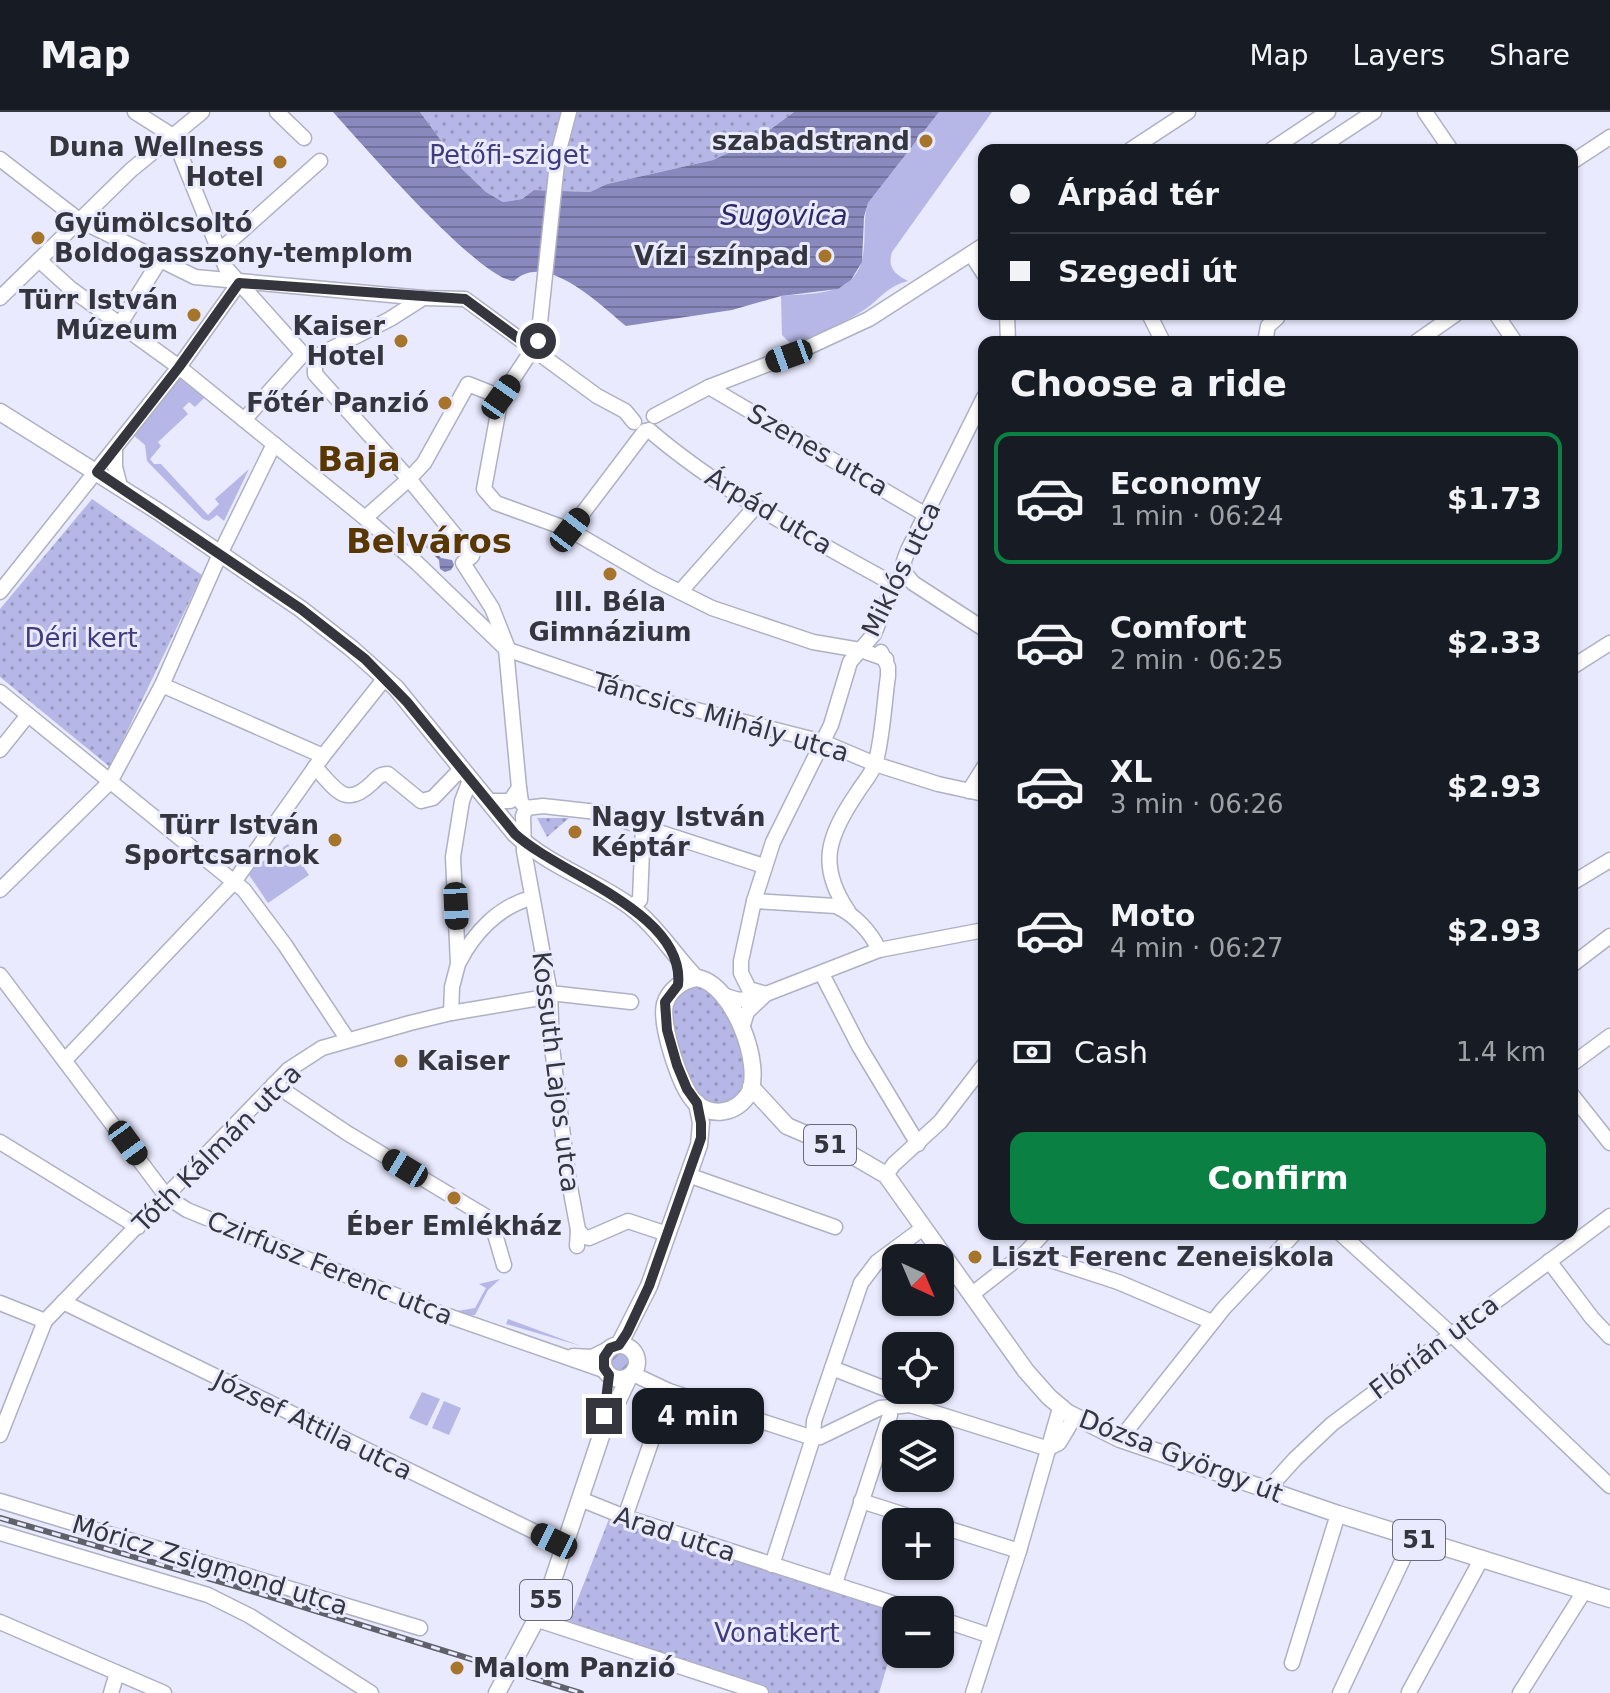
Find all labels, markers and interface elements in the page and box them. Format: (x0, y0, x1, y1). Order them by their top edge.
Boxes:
text: Map (40, 33, 131, 77)
text: Map (1249, 39, 1309, 72)
text: Layers (1353, 39, 1445, 72)
text: Share (1489, 39, 1570, 72)
place label: szabadstrand (712, 126, 910, 156)
place label: Duna Wellness Hotel (48, 132, 264, 192)
marker: szabadstrand (917, 132, 935, 150)
park label: Petőfi-sziget (429, 140, 589, 170)
marker: Duna Wellness Hotel (271, 153, 289, 171)
text: Árpád tér (1058, 177, 1219, 212)
water label: Sugovica (720, 199, 848, 232)
place label: Gyümölcsoltó Boldogasszony-templom (54, 208, 413, 268)
marker: Gyümölcsoltó Boldogasszony-templom (29, 229, 47, 247)
place label: Vízi színpad (634, 241, 809, 271)
marker: Vízi színpad (816, 247, 834, 265)
text: Szegedi út (1058, 254, 1237, 289)
place label: Türr István Múzeum (19, 285, 178, 345)
marker: Türr István Múzeum (185, 306, 203, 324)
place label: Kaiser Hotel (292, 311, 385, 371)
route start (520, 323, 556, 359)
marker: Kaiser Hotel (392, 332, 410, 350)
car (762, 337, 816, 375)
text: Choose a ride (1010, 363, 1287, 404)
car (477, 370, 525, 424)
place label: Főtér Panzió (246, 388, 429, 418)
marker: Főtér Panzió (436, 394, 454, 412)
street label: Szenes utca (742, 398, 894, 502)
district label: Baja (317, 439, 401, 479)
street label: Árpád utca (700, 461, 838, 561)
icon: car (1014, 462, 1086, 534)
text: Economy (1110, 466, 1262, 501)
text: $1.73 (1447, 481, 1542, 516)
street label: Miklós utca (855, 497, 947, 641)
text: 1 min · 06:24 (1110, 501, 1284, 531)
car (546, 504, 594, 556)
district label: Belváros (346, 521, 512, 561)
marker: III. Béla Gimnázium (601, 565, 619, 583)
place label: III. Béla Gimnázium (528, 587, 692, 647)
icon: car (1014, 606, 1086, 678)
text: Comfort (1110, 610, 1247, 645)
park label: Déri kert (24, 623, 138, 653)
text: $2.33 (1447, 625, 1542, 660)
text: 2 min · 06:25 (1110, 645, 1284, 675)
street label: Táncsics Mihály utca (589, 666, 853, 768)
icon: car (1014, 750, 1086, 822)
text: XL (1110, 754, 1152, 789)
text: $2.93 (1447, 769, 1542, 804)
text: 3 min · 06:26 (1110, 789, 1284, 819)
place label: Nagy István Képtár (591, 802, 766, 862)
place label: Türr István Sportcsarnok (124, 810, 320, 870)
marker: Nagy István Képtár (566, 823, 584, 841)
marker: Türr István Sportcsarnok (326, 831, 344, 849)
car (443, 881, 469, 931)
icon: car (1014, 894, 1086, 966)
text: Moto (1110, 898, 1195, 933)
text: $2.93 (1447, 913, 1542, 948)
text: 4 min · 06:27 (1110, 933, 1284, 963)
street label: Kossuth Lajos utca (526, 950, 586, 1194)
icon: cash (1010, 1030, 1054, 1074)
text: Cash (1074, 1035, 1148, 1070)
text: 1.4 km (1456, 1037, 1546, 1067)
place label: Kaiser (417, 1046, 510, 1076)
marker: Kaiser (392, 1052, 410, 1070)
street label: Tóth Kálmán utca (126, 1058, 307, 1239)
car (104, 1117, 152, 1169)
road number: 51 (804, 1125, 856, 1165)
button: Confirm (1010, 1132, 1546, 1224)
car (378, 1145, 432, 1191)
marker: Éber Emlékház (445, 1189, 463, 1207)
street label: Czirfusz Ferenc utca (203, 1205, 457, 1331)
place label: Éber Emlékház (346, 1210, 562, 1241)
place label: Liszt Ferenc Zeneiskola (991, 1242, 1334, 1272)
north arrow (882, 1244, 954, 1316)
map controls (882, 1244, 954, 1668)
marker: Liszt Ferenc Zeneiskola (966, 1248, 984, 1266)
street label: Flórián utca (1364, 1289, 1504, 1405)
button: locate (882, 1332, 954, 1404)
street label: József Attila utca (207, 1363, 417, 1486)
callout: 4 min (632, 1388, 764, 1444)
route end (586, 1398, 622, 1434)
text: 4 min (657, 1401, 739, 1431)
street label: Dózsa György út (1075, 1403, 1287, 1509)
button: layers (882, 1420, 954, 1492)
street label: Arad utca (610, 1500, 740, 1568)
button: + (882, 1508, 954, 1580)
street label: Móricz Zsigmond utca (68, 1509, 352, 1621)
car (527, 1520, 581, 1562)
road number: 51 (1393, 1520, 1445, 1560)
road number: 55 (520, 1580, 572, 1620)
button: − (882, 1596, 954, 1668)
park label: Vonatkert (714, 1618, 840, 1648)
place label: Malom Panzió (473, 1653, 676, 1683)
marker: Malom Panzió (448, 1659, 466, 1677)

